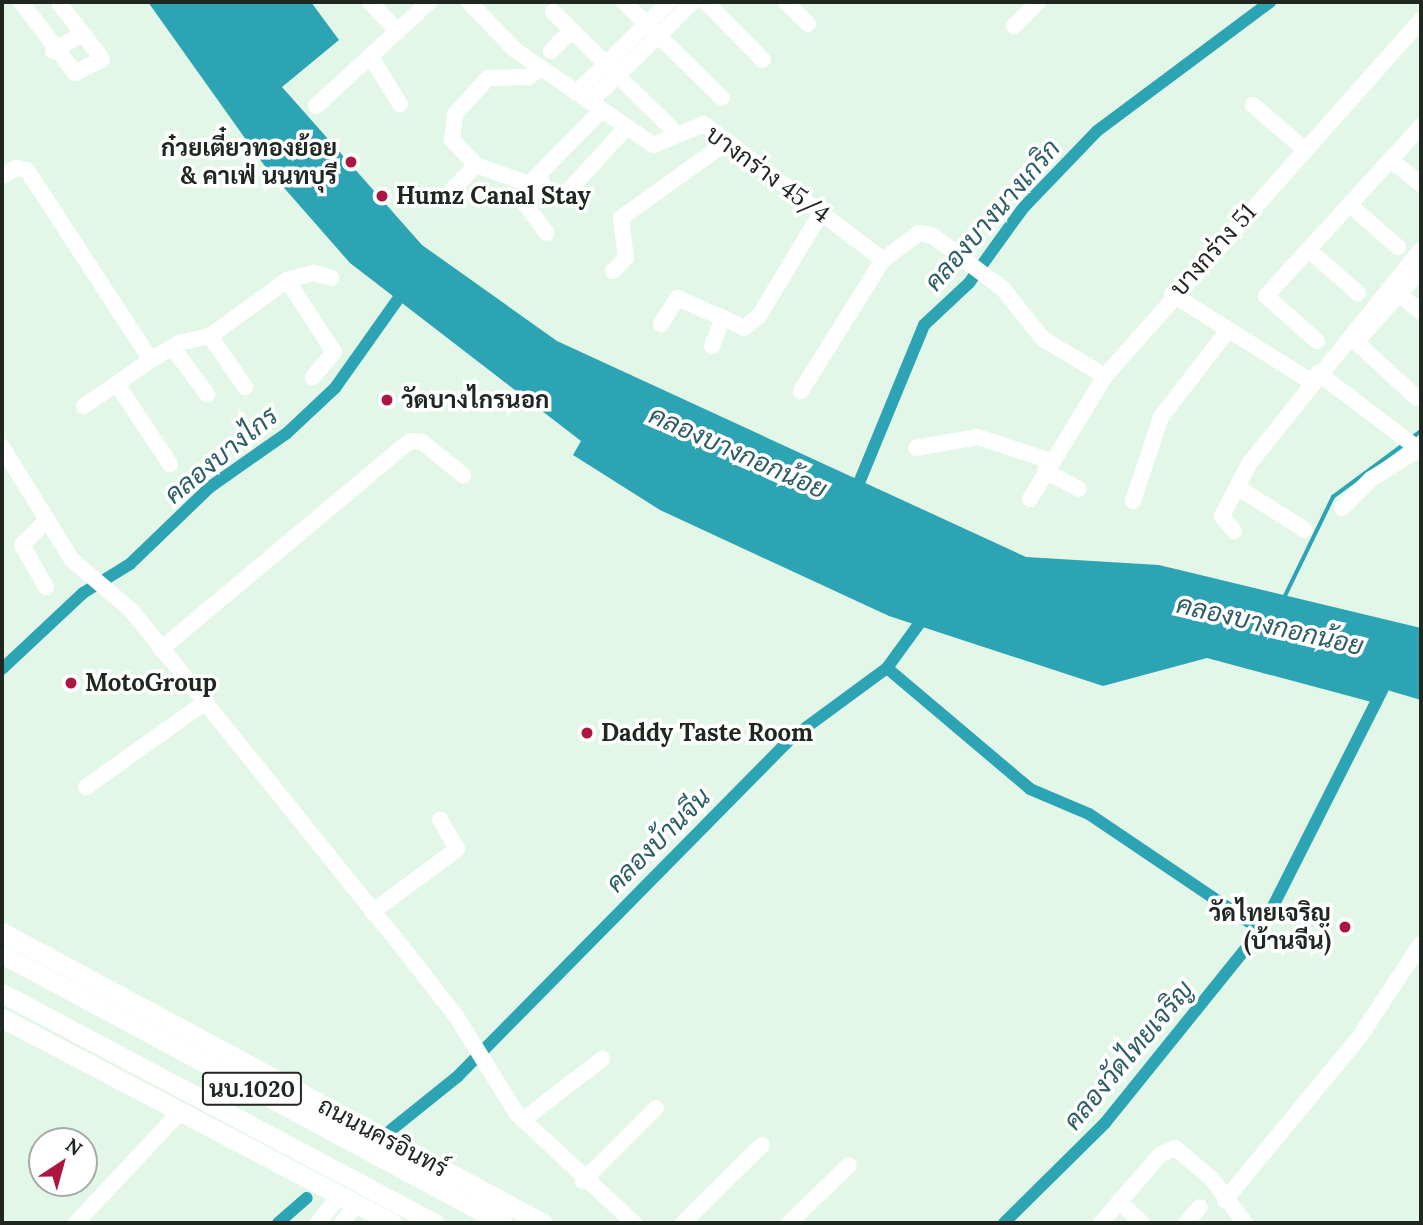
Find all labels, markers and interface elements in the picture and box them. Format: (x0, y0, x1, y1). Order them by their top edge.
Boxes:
street label: บางกร่าง 45/4 (700, 119, 836, 229)
water label: คลองบางนางเกริก (918, 133, 1066, 297)
place label: ก๋วยเตี๋ยวทองย้อย & คาเฟ่ นนทบุรี (161, 134, 337, 190)
marker: ก๋วยเตี๋ยวทองย้อย & คาเฟ่ นนทบุรี (343, 154, 359, 170)
place label: Humz Canal Stay (396, 182, 591, 210)
marker: Humz Canal Stay (374, 188, 390, 204)
street label: บางกร่าง 51 (1164, 198, 1262, 302)
place label: วัดบางไกรนอก (401, 386, 549, 414)
marker: วัดบางไกรนอก (379, 392, 395, 408)
water label: คลองบางกอกน้อย (644, 399, 832, 505)
water label: คลองบางไกร (158, 400, 284, 510)
water label: คลองบางกอกน้อย (1173, 588, 1367, 662)
place label: MotoGroup (85, 669, 217, 697)
marker: MotoGroup (63, 675, 79, 691)
place label: Daddy Taste Room (601, 719, 813, 747)
marker: Daddy Taste Room (579, 725, 595, 741)
water label: คลองบ้านจีน (599, 781, 717, 899)
place label: วัดไทยเจริญ (บ้านจีน) (1208, 899, 1331, 955)
marker: วัดไทยเจริญ (บ้านจีน) (1337, 919, 1353, 935)
water label: คลองวัดไทยเจริญ (1056, 974, 1200, 1136)
road number: นบ.1020 (201, 1070, 303, 1108)
street label: ถนนนครอินทร์ (313, 1091, 453, 1183)
north arrow (28, 1127, 98, 1197)
text: N (61, 1133, 87, 1161)

